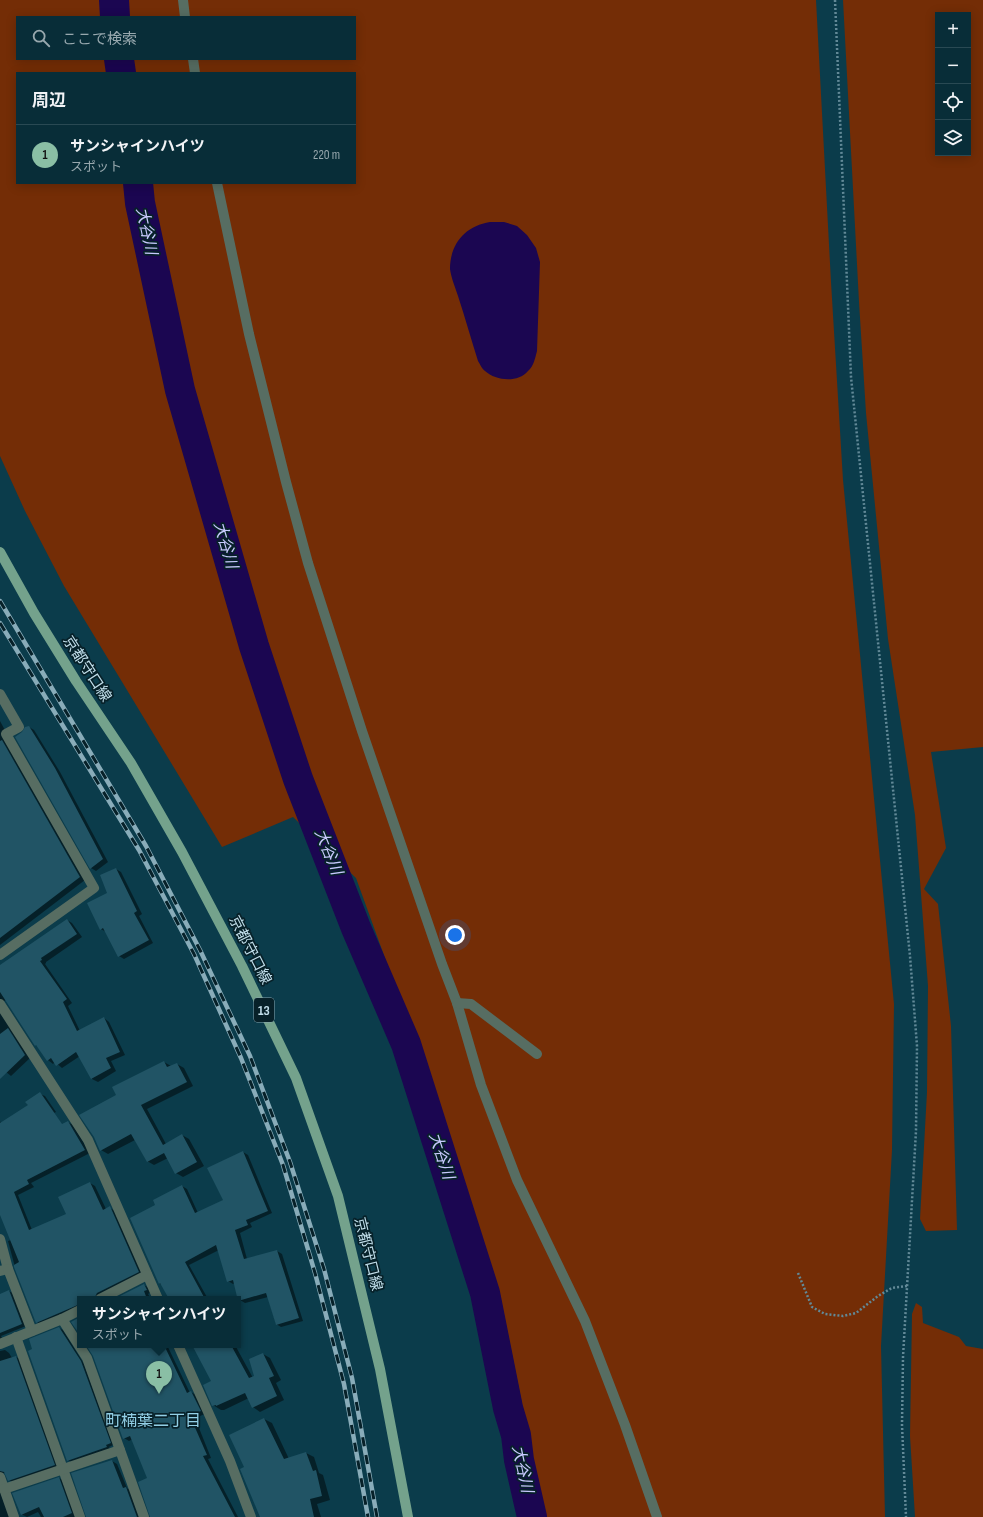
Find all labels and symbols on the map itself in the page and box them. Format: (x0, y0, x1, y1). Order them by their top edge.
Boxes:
water label: 大谷川 (132, 206, 161, 258)
water label: 大谷川 (209, 519, 241, 573)
street label: 京都守口線 (59, 632, 115, 706)
water label: 大谷川 (310, 826, 347, 880)
street label: 京都守口線 (225, 912, 275, 988)
your location (445, 925, 465, 945)
road number: 13 (254, 998, 274, 1022)
water label: 大谷川 (425, 1130, 458, 1184)
street label: 京都守口線 (350, 1215, 386, 1293)
pin: 1 (146, 1361, 172, 1394)
district label: 町楠葉二丁目 (105, 1412, 201, 1431)
water label: 大谷川 (508, 1444, 537, 1496)

